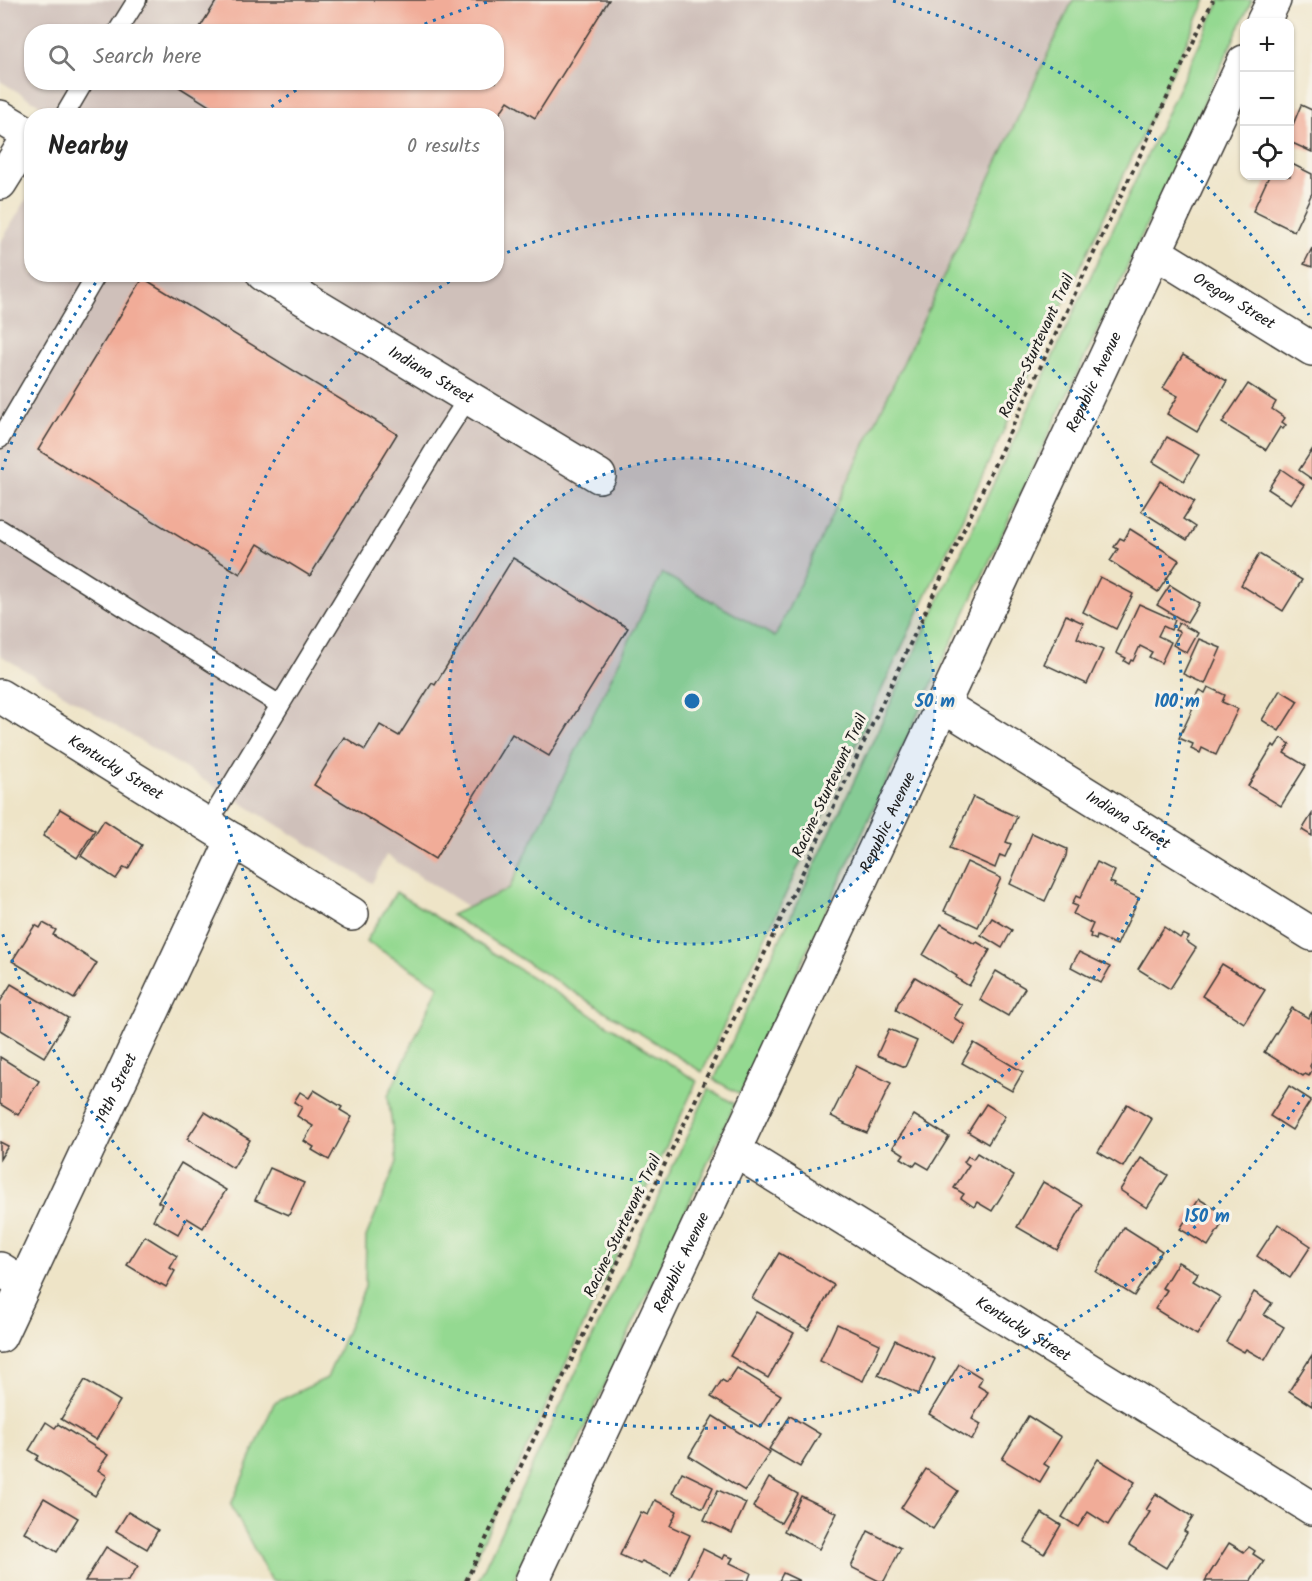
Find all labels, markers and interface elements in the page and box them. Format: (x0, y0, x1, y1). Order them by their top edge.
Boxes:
map controls (1240, 18, 1294, 180)
button: + (1240, 18, 1294, 72)
search box (24, 24, 504, 90)
text: Search here (93, 40, 201, 75)
icon: search (45, 41, 78, 74)
button: − (1240, 72, 1294, 126)
text: Nearby (48, 126, 128, 168)
button: locate (1240, 126, 1294, 180)
text: 0 results (407, 131, 480, 163)
street label: Oregon Street (1188, 266, 1281, 336)
street label: Racine-Sturtevant Trail (993, 270, 1081, 422)
street label: Republic Avenue (1060, 328, 1128, 437)
street label: Indiana Street (383, 340, 479, 411)
text: 50 m (914, 688, 955, 717)
text: 100 m (1154, 688, 1200, 717)
centre of rings (682, 691, 702, 711)
street label: Racine-Sturtevant Trail (786, 710, 874, 862)
street label: Kentucky Street (63, 728, 169, 807)
street label: Republic Avenue (853, 768, 922, 877)
street label: Indiana Street (1081, 784, 1176, 856)
street label: 19th Street (89, 1048, 144, 1127)
street label: Racine-Sturtevant Trail (577, 1150, 669, 1302)
text: 150 m (1184, 1203, 1230, 1232)
street label: Republic Avenue (647, 1208, 716, 1317)
street label: Kentucky Street (970, 1290, 1076, 1369)

